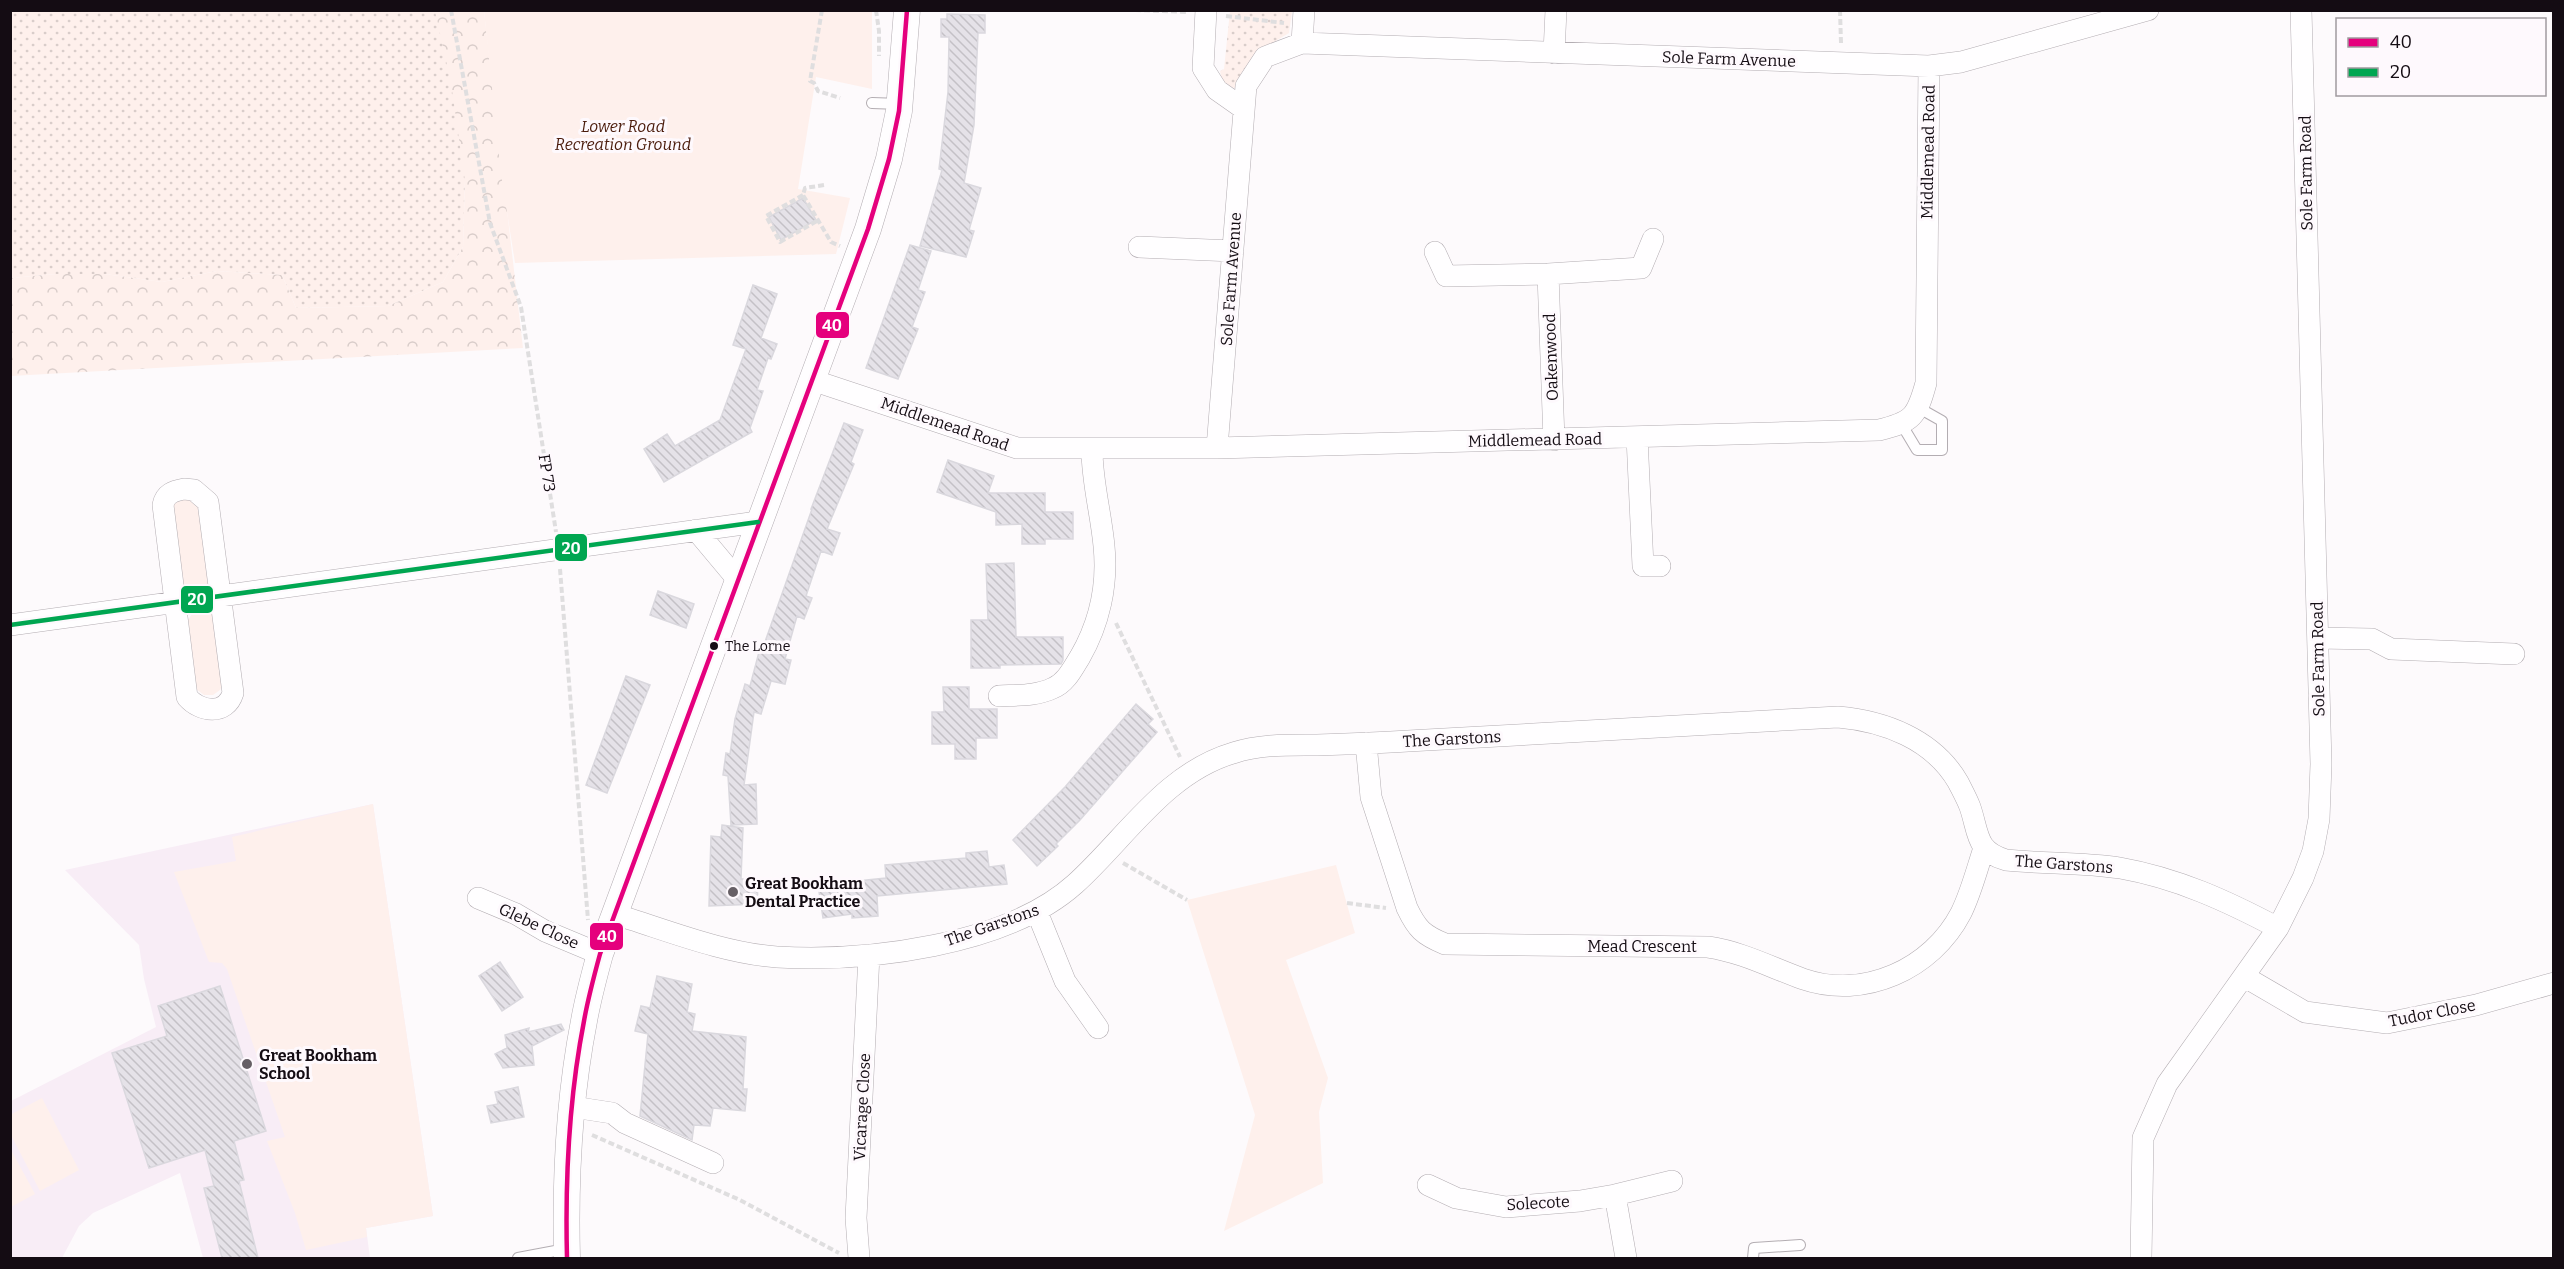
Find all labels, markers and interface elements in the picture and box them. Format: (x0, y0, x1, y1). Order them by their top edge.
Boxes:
legend (2336, 18, 2546, 96)
text: 40 (2390, 31, 2412, 53)
street label: Sole Farm Avenue (1662, 47, 1796, 71)
text: 20 (2390, 61, 2411, 83)
street label: Middlemead Road (1917, 84, 1939, 219)
street label: Sole Farm Road (2295, 115, 2317, 231)
park label: Lower Road Recreation Ground (555, 117, 691, 154)
street label: Sole Farm Avenue (1217, 212, 1245, 346)
line badge: 40 (815, 311, 850, 339)
street label: Oakenwood (1540, 312, 1562, 401)
text: 40 (822, 316, 842, 335)
street label: Middlemead Road (878, 393, 1012, 455)
street label: Middlemead Road (1468, 429, 1603, 451)
street label: FP 73 (535, 453, 559, 493)
line badge: 20 (554, 533, 588, 562)
text: 20 (561, 539, 581, 558)
line badge: 20 (180, 585, 214, 614)
text: 20 (187, 590, 207, 609)
street label: Sole Farm Road (2307, 601, 2329, 717)
place label: The Lorne (725, 638, 790, 655)
marker: The Lorne (708, 640, 720, 652)
street label: The Garstons (1402, 727, 1502, 751)
street label: The Garstons (2014, 851, 2114, 877)
place label: Great Bookham Dental Practice (745, 874, 864, 911)
marker: Great Bookham Dental Practice (726, 885, 740, 899)
street label: Glebe Close (496, 899, 582, 953)
street label: The Garstons (942, 900, 1042, 950)
line badge: 40 (589, 922, 624, 951)
text: 40 (597, 927, 617, 946)
street label: Mead Crescent (1587, 937, 1697, 956)
street label: Tudor Close (2387, 995, 2477, 1031)
place label: Great Bookham School (259, 1046, 378, 1083)
street label: Vicarage Close (850, 1053, 874, 1161)
marker: Great Bookham School (240, 1057, 254, 1071)
street label: Solecote (1506, 1192, 1570, 1214)

